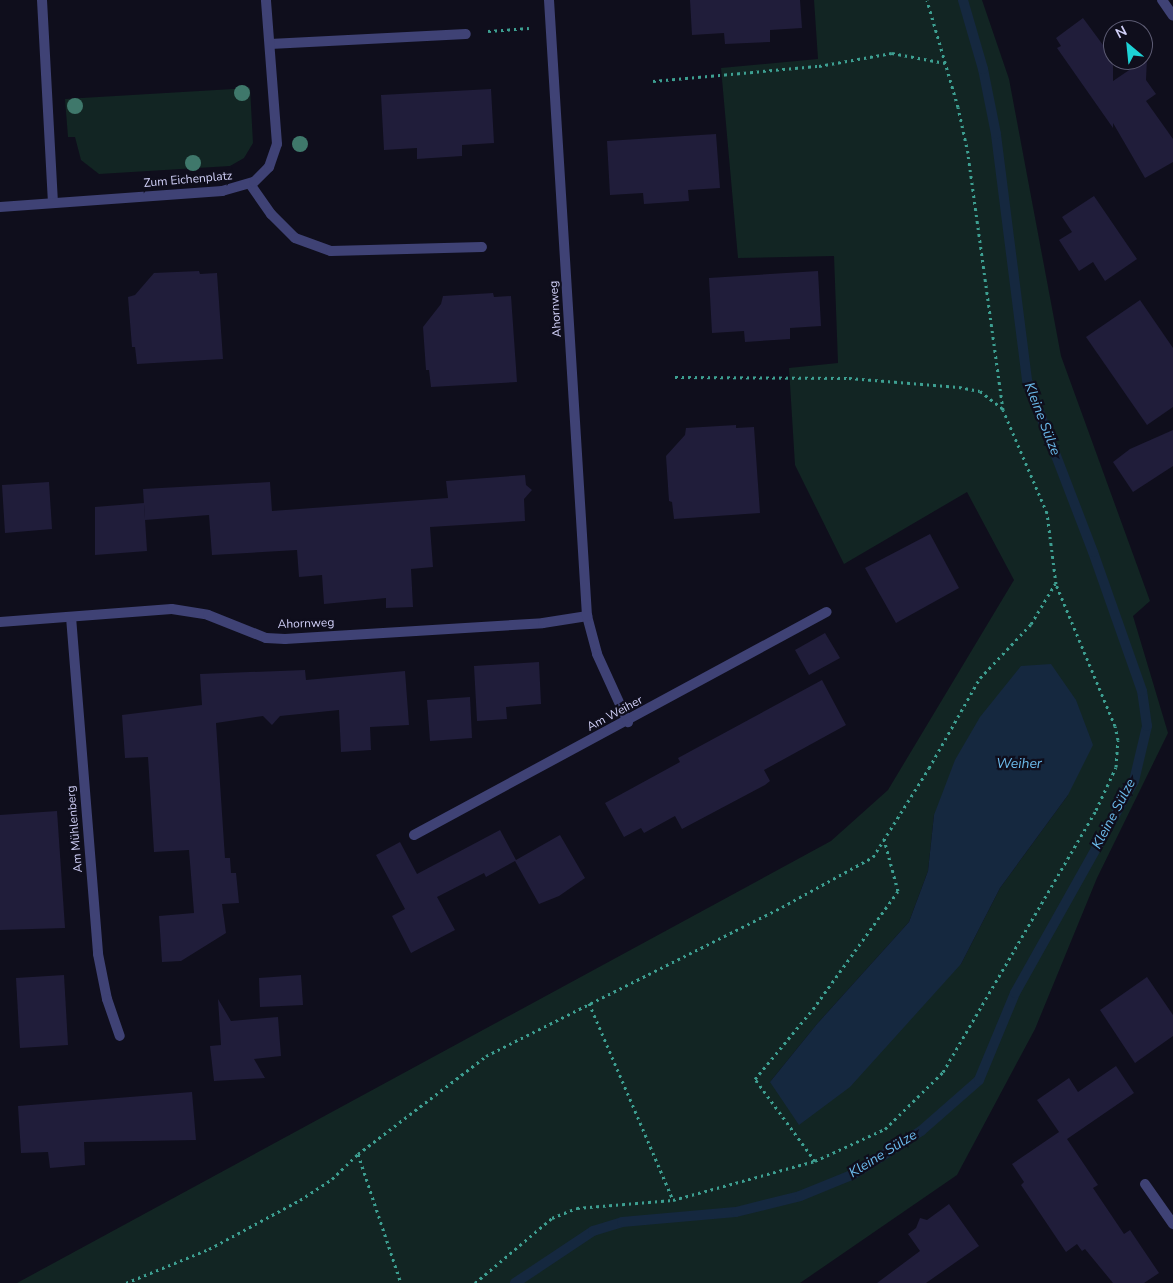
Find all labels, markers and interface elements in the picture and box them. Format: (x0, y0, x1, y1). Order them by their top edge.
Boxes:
north arrow (1103, 20, 1153, 70)
text: N (1112, 21, 1130, 43)
street label: Zum Eichenplatz (143, 169, 233, 191)
street label: Ahornweg (547, 280, 565, 338)
water label: Kleine Sülze (1020, 380, 1064, 458)
street label: Ahornweg (277, 616, 335, 632)
street label: Am Weiher (585, 693, 645, 735)
water label: Weiher (996, 756, 1042, 772)
water label: Kleine Sülze (1089, 776, 1139, 852)
street label: Am Mühlenberg (64, 785, 86, 873)
water label: Kleine Sülze (846, 1126, 920, 1182)

